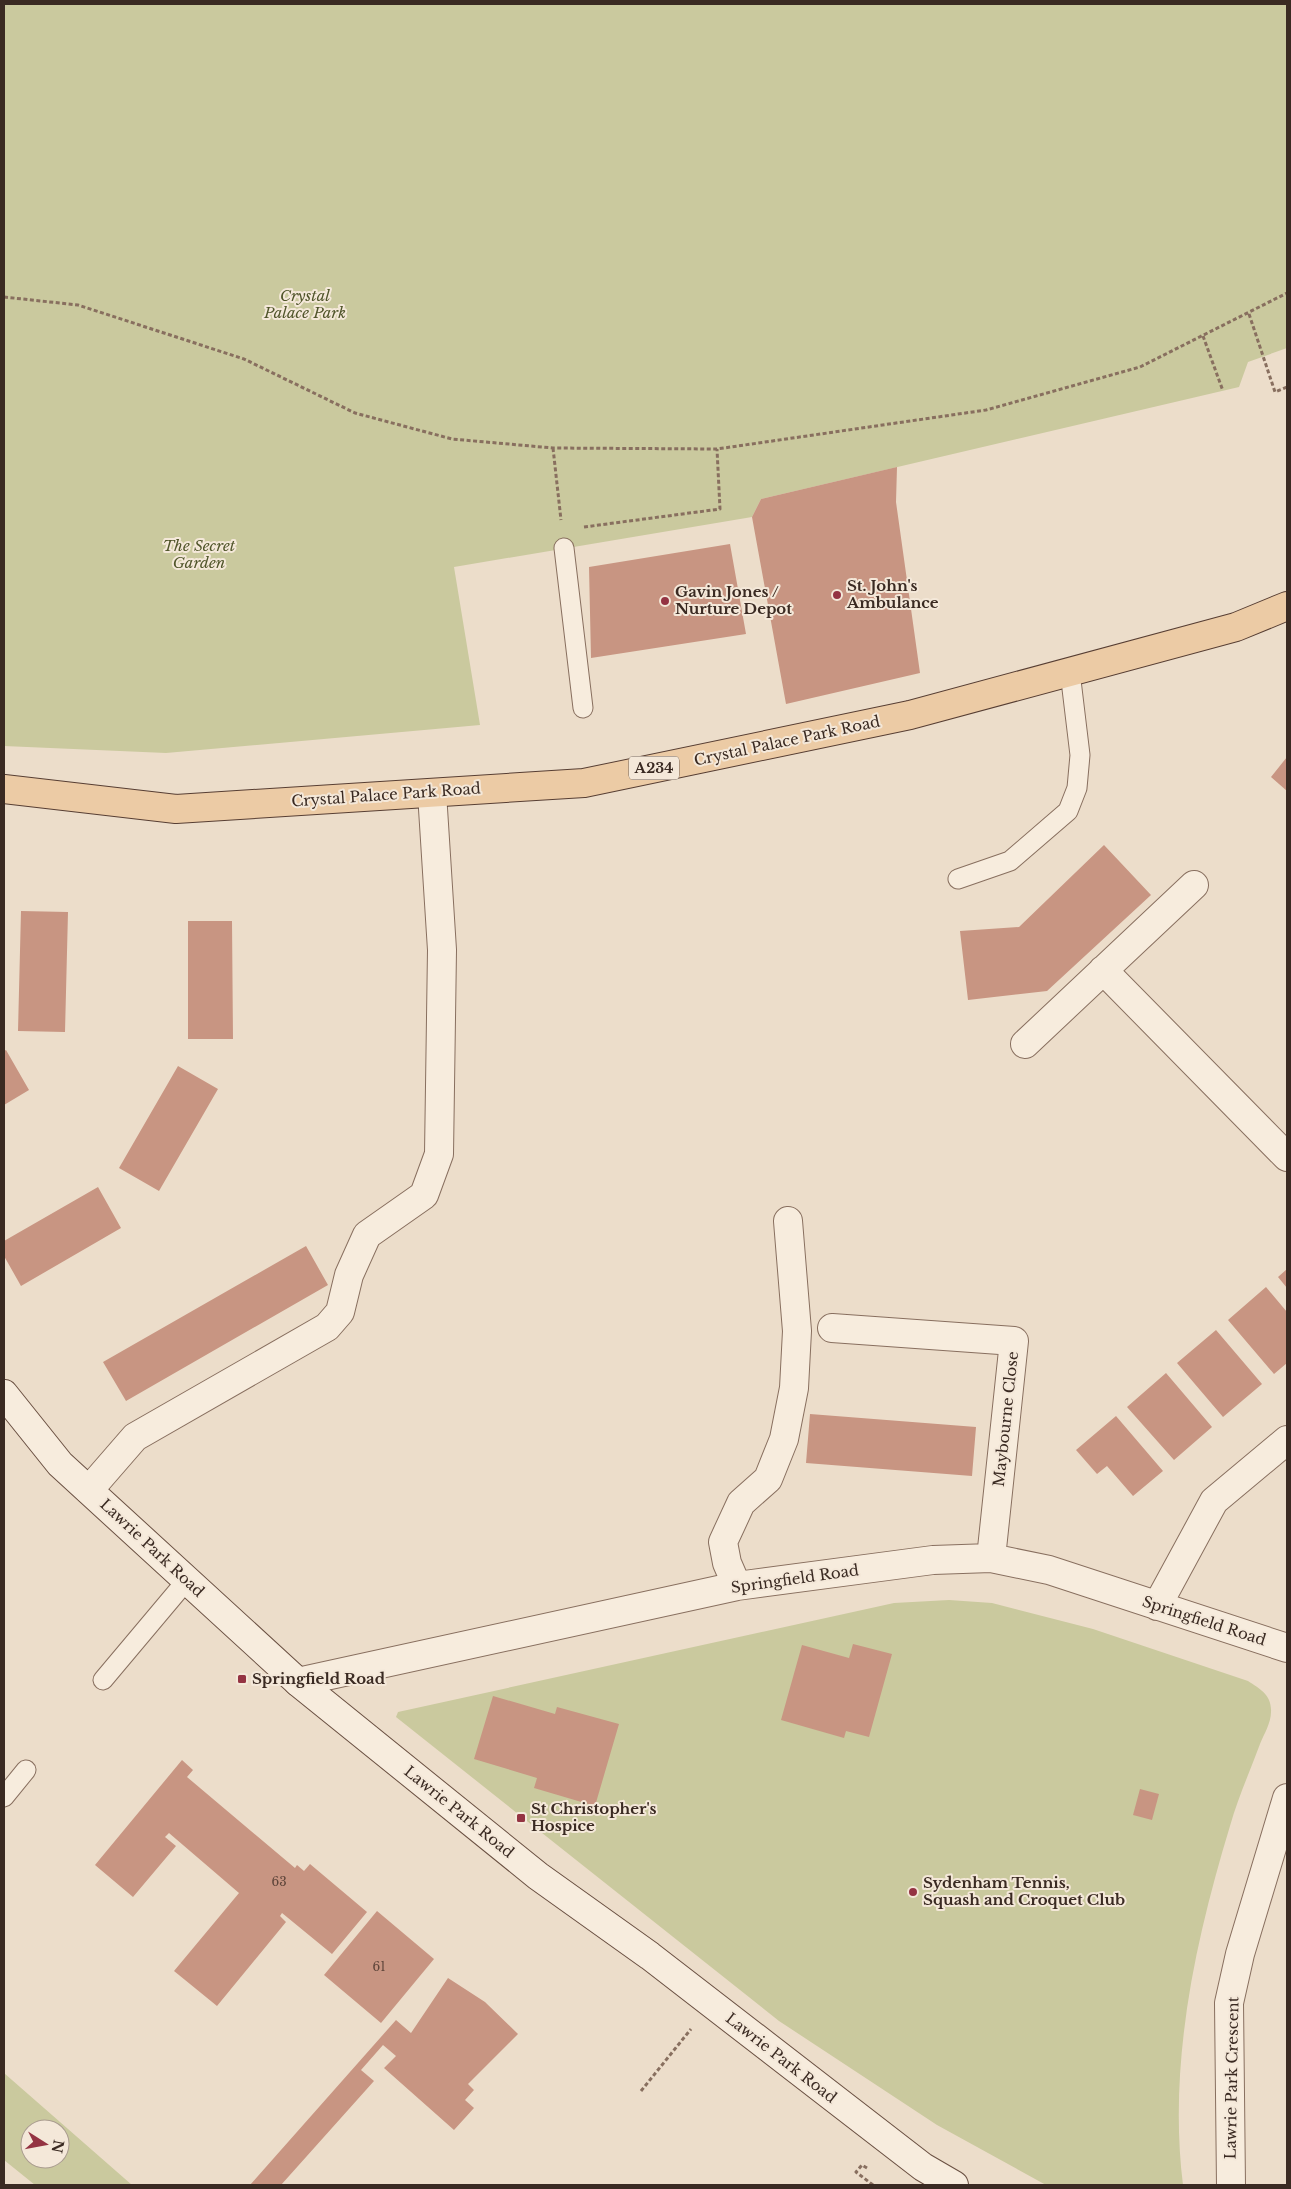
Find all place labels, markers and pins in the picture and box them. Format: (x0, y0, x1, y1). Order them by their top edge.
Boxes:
place label: St. John's Ambulance (846, 576, 939, 612)
place label: Gavin Jones / Nurture Depot (675, 582, 792, 618)
marker: St. John's Ambulance (831, 589, 843, 601)
marker: Gavin Jones / Nurture Depot (659, 595, 671, 607)
place label: Springfield Road (252, 1669, 386, 1688)
marker: Springfield Road (236, 1673, 248, 1685)
place label: St Christopher's Hospice (531, 1799, 657, 1835)
marker: St Christopher's Hospice (515, 1812, 527, 1824)
place label: Sydenham Tennis, Squash and Croquet Club (923, 1873, 1125, 1909)
marker: Sydenham Tennis, Squash and Croquet Club (907, 1886, 919, 1898)

